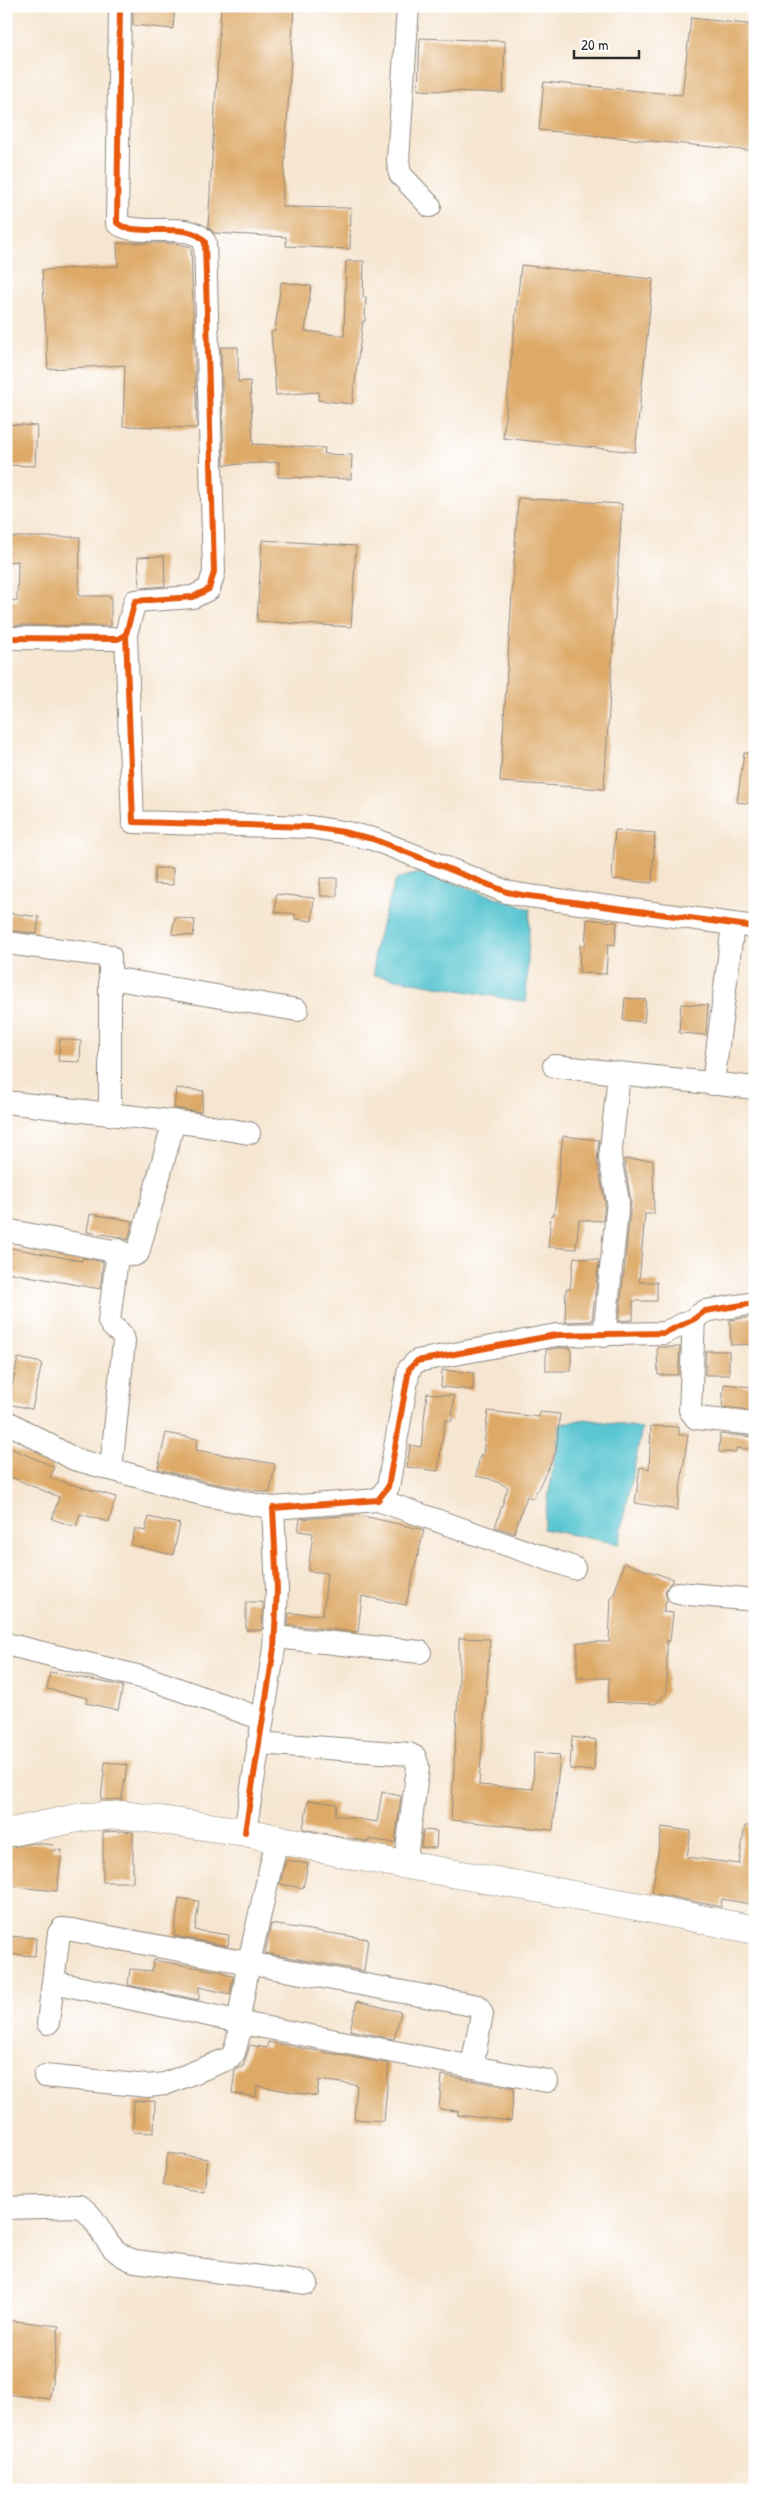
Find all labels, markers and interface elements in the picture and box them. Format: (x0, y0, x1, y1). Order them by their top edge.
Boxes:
scale bar (574, 28, 638, 60)
text: 20 m (581, 34, 608, 55)

